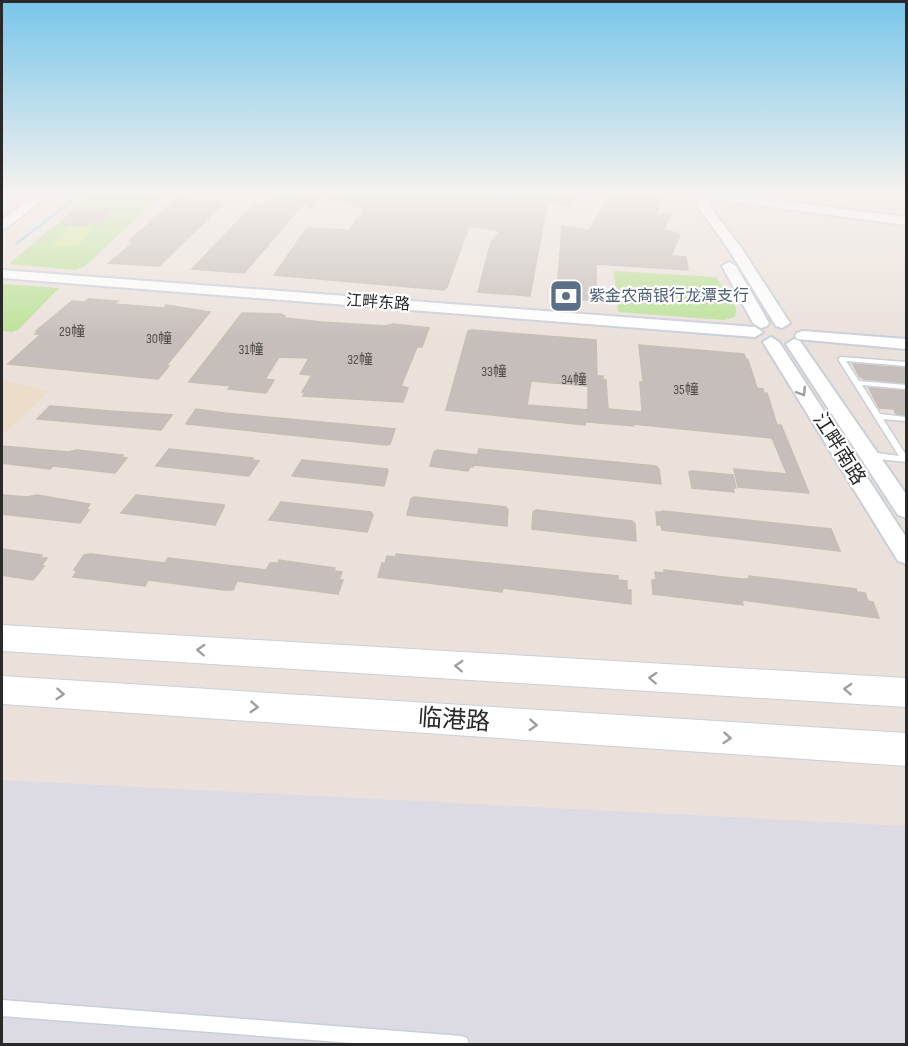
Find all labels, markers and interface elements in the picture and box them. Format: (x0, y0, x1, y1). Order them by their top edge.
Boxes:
bank icon: 紫金农商银行龙潭支行 (548, 278, 584, 314)
place label: 紫金农商银行龙潭支行 (589, 287, 749, 306)
street label: 江畔东路 (345, 291, 411, 315)
house number: 29幢 (59, 323, 85, 340)
house number: 30幢 (146, 330, 172, 347)
house number: 31幢 (239, 341, 263, 358)
house number: 32幢 (347, 351, 373, 368)
house number: 33幢 (481, 363, 507, 380)
house number: 34幢 (561, 371, 587, 388)
house number: 35幢 (673, 381, 699, 398)
one-way arrow (795, 386, 807, 396)
street label: 江畔南路 (808, 409, 870, 489)
one-way arrow (197, 644, 206, 657)
one-way arrow (454, 660, 463, 673)
one-way arrow (649, 671, 658, 684)
one-way arrow (844, 683, 853, 696)
one-way arrow (55, 687, 64, 700)
one-way arrow (250, 700, 259, 713)
street label: 临港路 (417, 703, 491, 737)
one-way arrow (528, 719, 537, 732)
one-way arrow (723, 732, 732, 745)

